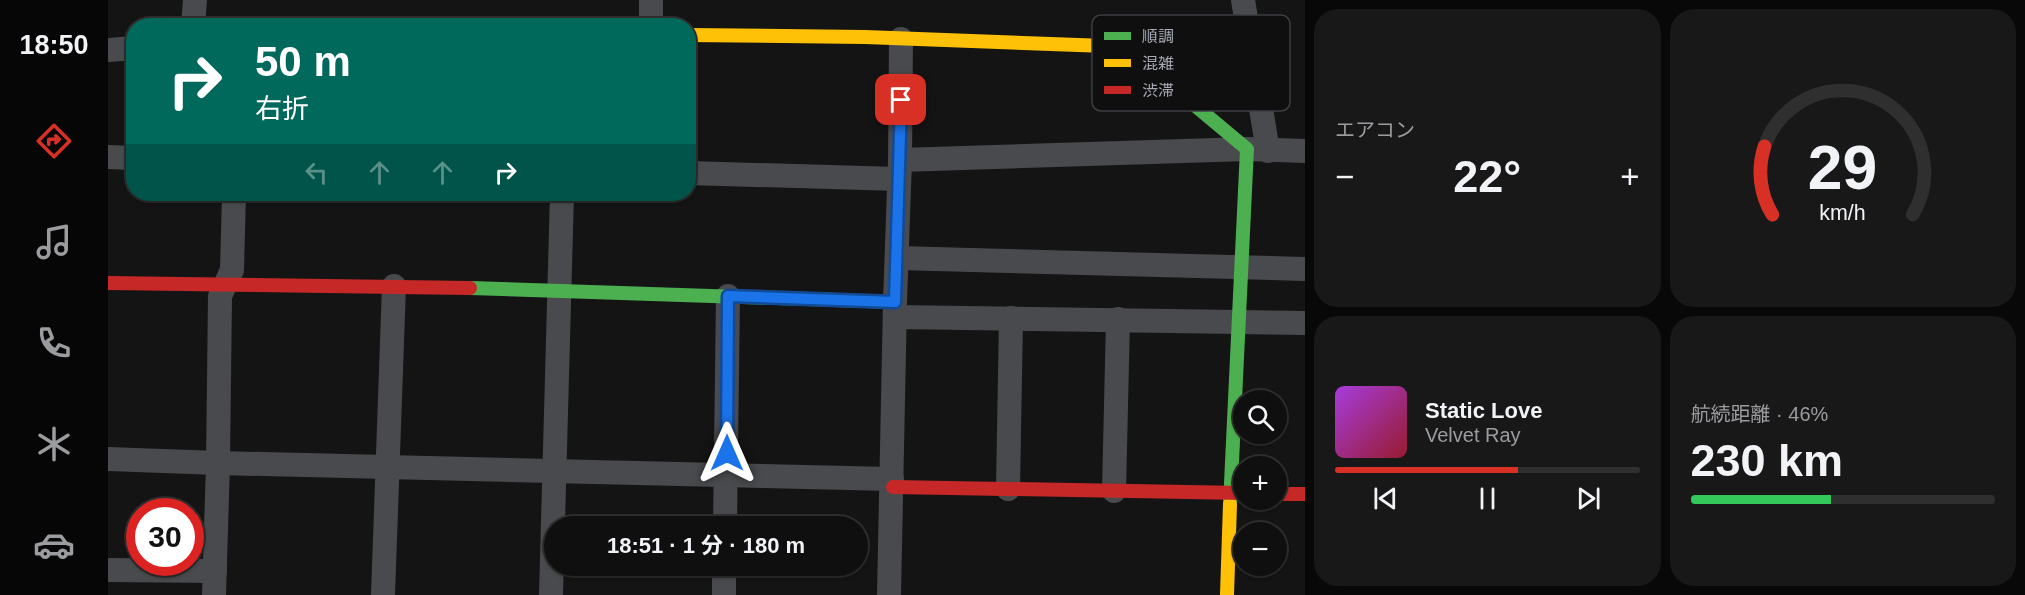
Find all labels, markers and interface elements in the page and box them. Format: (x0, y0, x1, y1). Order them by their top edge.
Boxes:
legend (1092, 15, 1290, 111)
text: 順調 (1142, 28, 1174, 45)
text: 18:50 (19, 30, 89, 60)
text: 50 m (255, 38, 351, 85)
icon: right (156, 42, 234, 120)
text: 混雑 (1142, 55, 1174, 72)
pin (875, 74, 926, 125)
text: 渋滞 (1142, 82, 1174, 99)
icon: arrive (884, 83, 917, 116)
text: 右折 (255, 94, 309, 124)
text: エアコン (1335, 119, 1415, 141)
icon: directions (33, 120, 75, 162)
text: 29 (1808, 133, 1877, 202)
text: 22° (1453, 151, 1521, 202)
icon: left (300, 156, 333, 189)
icon: ahead (363, 156, 396, 189)
icon: ahead (426, 156, 459, 189)
icon: right (489, 156, 522, 189)
text: − (1335, 158, 1354, 195)
text: + (1620, 158, 1640, 195)
text: km/h (1820, 201, 1866, 225)
icon: music (33, 221, 75, 263)
icon: phone (33, 322, 75, 364)
map controls (1233, 390, 1287, 576)
button: search (1233, 390, 1287, 444)
text: Static Love (1425, 398, 1542, 423)
text: 航続距離 · 46% (1691, 403, 1828, 425)
position arrow (695, 421, 759, 485)
icon: climate (33, 423, 75, 465)
text: Velvet Ray (1425, 424, 1521, 446)
text: 230 km (1691, 435, 1843, 486)
button: + (1233, 456, 1287, 510)
icon: previous (1369, 482, 1402, 515)
icon: pause (1471, 482, 1504, 515)
icon: next (1572, 482, 1605, 515)
speed limit sign: 30 (126, 498, 204, 576)
button: − (1233, 522, 1287, 576)
icon: car (33, 524, 75, 566)
text: 18:51 · 1 分 · 180 m (607, 533, 805, 558)

